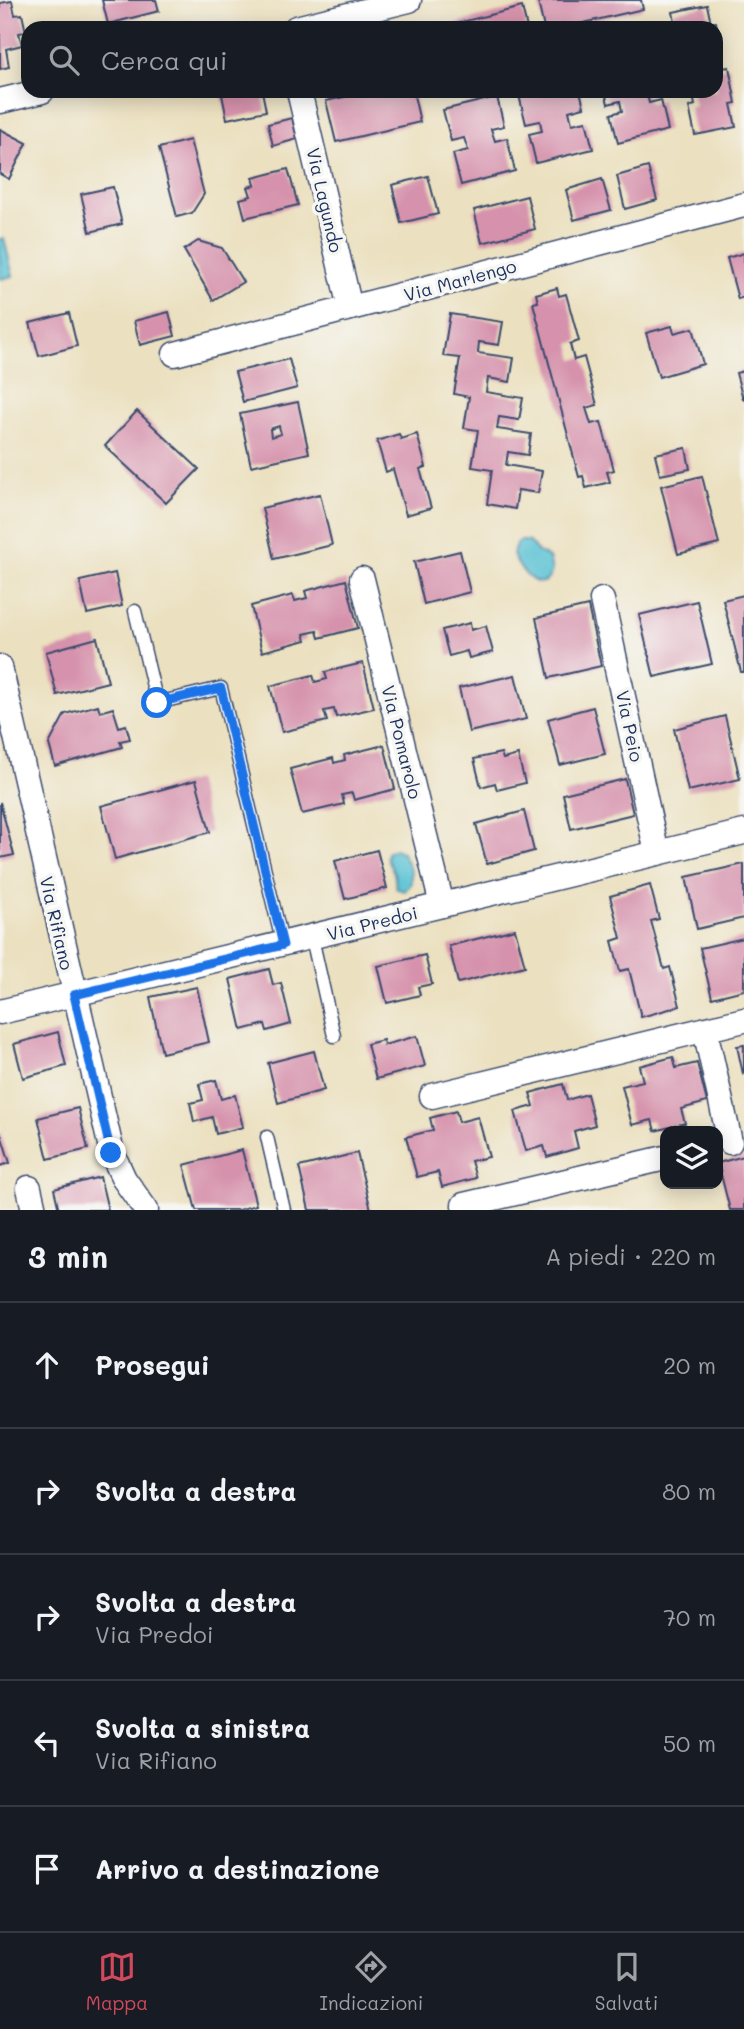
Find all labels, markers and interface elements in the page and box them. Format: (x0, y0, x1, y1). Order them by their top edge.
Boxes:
search box (21, 21, 723, 98)
icon: search (45, 41, 83, 79)
text: Cerca qui (101, 43, 227, 77)
street label: Via Lagundo (301, 145, 349, 255)
street label: Via Marlengo (401, 253, 519, 307)
street label: Via Pomarolo (376, 683, 428, 802)
route start (141, 687, 172, 718)
street label: Via Peio (611, 688, 649, 764)
street label: Via Rifiano (35, 874, 80, 973)
street label: Via Predoi (324, 900, 420, 946)
map controls (660, 1126, 723, 1189)
button: layers (660, 1126, 723, 1189)
route end (95, 1137, 126, 1168)
text: 3 min (28, 1236, 108, 1276)
text: A piedi · 220 m (545, 1241, 716, 1271)
icon: ahead (28, 1346, 66, 1384)
text: Prosegui (95, 1348, 210, 1382)
text: 20 m (663, 1350, 716, 1380)
icon: right (28, 1472, 66, 1510)
text: Svolta a destra (95, 1474, 296, 1508)
text: 80 m (662, 1476, 716, 1506)
text: Svolta a destra (95, 1585, 296, 1619)
icon: right (28, 1598, 66, 1636)
text: 70 m (663, 1602, 716, 1632)
text: Via Predoi (95, 1619, 214, 1649)
text: Svolta a sinistra (95, 1711, 310, 1745)
icon: left (28, 1724, 66, 1762)
text: 50 m (663, 1728, 716, 1758)
text: Via Rifiano (95, 1745, 217, 1775)
icon: arrive (28, 1850, 66, 1888)
text: Arrivo a destinazione (95, 1852, 380, 1886)
tab: Mappa (86, 1948, 148, 2015)
tab: Indicazioni (320, 1948, 423, 2015)
tab: Salvati (595, 1948, 658, 2015)

